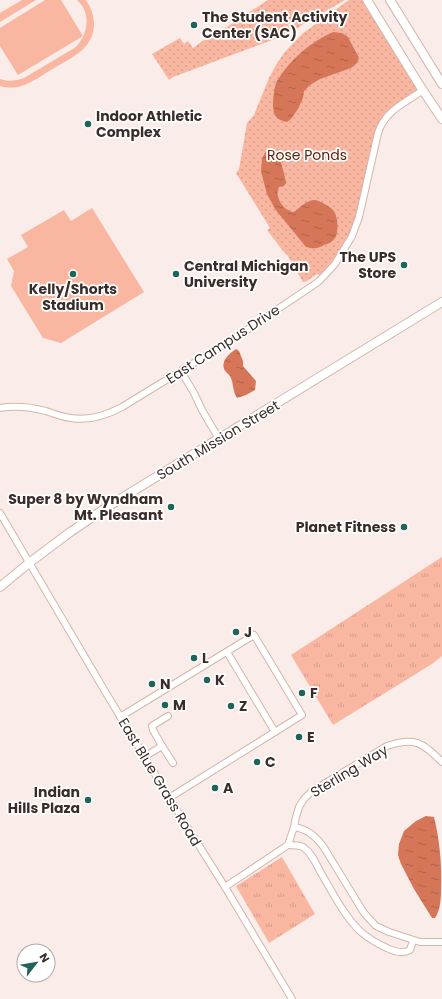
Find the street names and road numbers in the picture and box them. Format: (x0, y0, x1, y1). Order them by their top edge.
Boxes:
street label: East Campus Drive (162, 299, 284, 388)
street label: South Mission Street (153, 395, 283, 485)
street label: East Blue Grass Road (114, 714, 206, 850)
street label: Sterling Way (306, 740, 392, 802)

